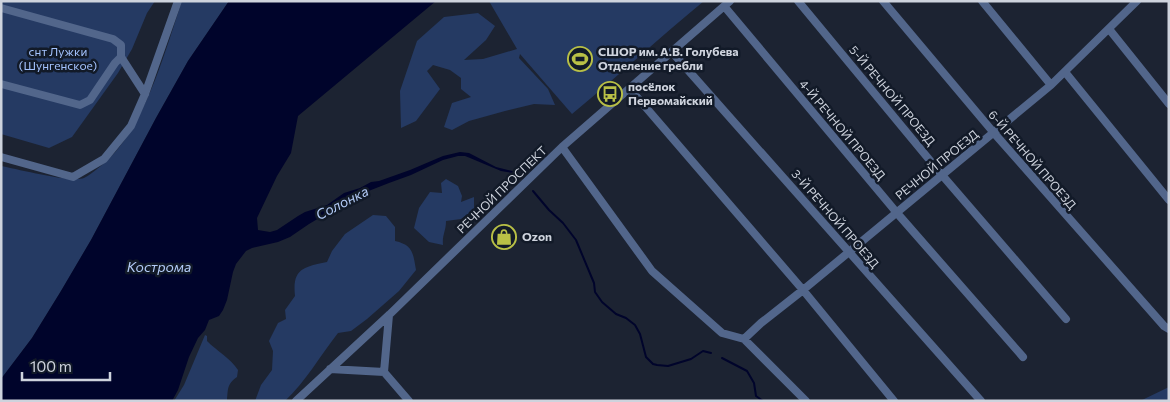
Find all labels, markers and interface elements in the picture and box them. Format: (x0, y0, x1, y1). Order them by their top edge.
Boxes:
street label: 5-Й РЕЧНОЙ ПРОЕЗД (847, 43, 939, 149)
park label: снт Лужки (Шунгенское) (19, 44, 97, 72)
place label: СШОР им. А.В. Голубева Отделение гребли (598, 44, 739, 72)
sports icon: СШОР им. А.В. Голубева Отделение гребли (567, 46, 593, 72)
street label: 4-Й РЕЧНОЙ ПРОЕЗД (797, 77, 889, 183)
place label: посёлок Первомайский (628, 79, 713, 107)
bus stop icon: посёлок Первомайский (597, 81, 623, 107)
street label: 6-Й РЕЧНОЙ ПРОЕЗД (986, 107, 1080, 212)
street label: РЕЧНОЙ ПРОЕЗД (892, 126, 981, 202)
street label: РЕЧНОЙ ПРОСПЕКТ (454, 143, 549, 236)
street label: 3-Й РЕЧНОЙ ПРОЕЗД (789, 166, 883, 271)
water label: Солонка (313, 182, 371, 223)
shop icon: Ozon (491, 224, 517, 250)
place label: Ozon (522, 229, 552, 243)
water label: Кострома (127, 258, 191, 275)
scale bar (22, 350, 110, 382)
text: 100 m (30, 357, 72, 375)

